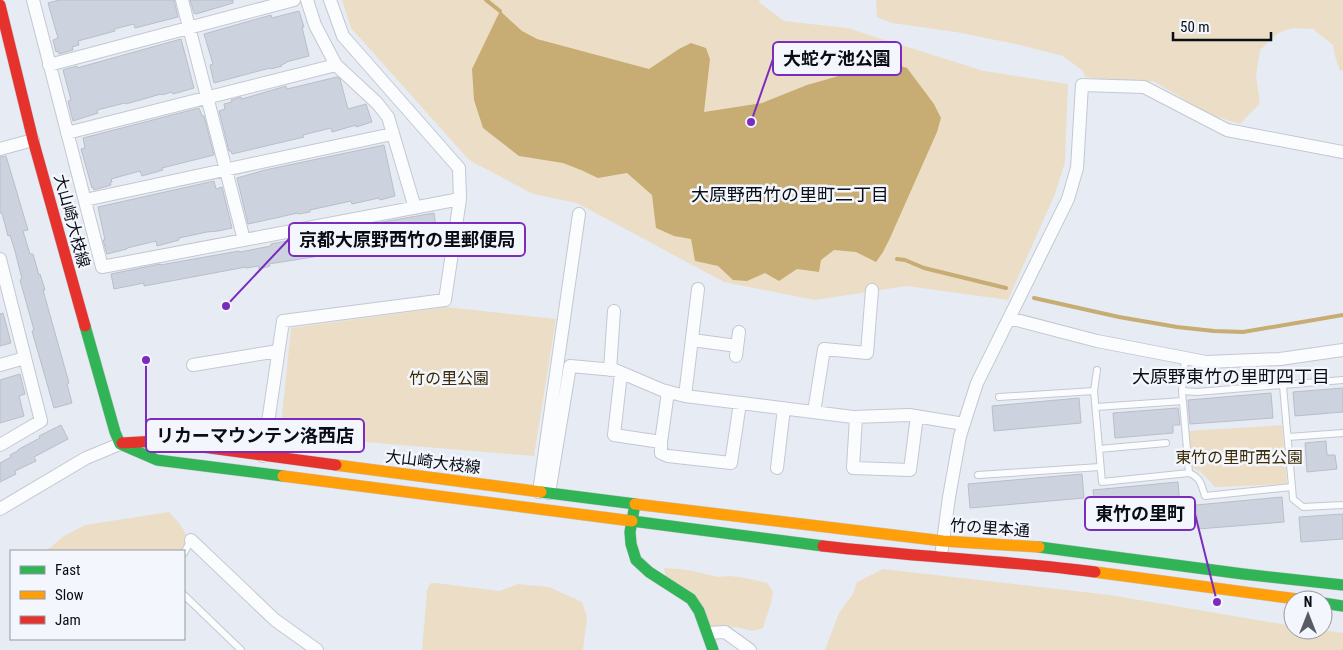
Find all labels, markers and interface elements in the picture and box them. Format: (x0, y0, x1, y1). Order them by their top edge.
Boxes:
scale bar (1173, 10, 1270, 42)
text: 50 m (1180, 18, 1210, 36)
callout: 大蛇ケ池公園 (773, 42, 901, 75)
text: 大蛇ケ池公園 (783, 48, 891, 69)
street label: 大山崎大枝線 (50, 172, 94, 270)
district label: 大原野西竹の里町二丁目 (691, 184, 889, 205)
callout: 京都大原野西竹の里郵便局 (289, 223, 525, 256)
text: 京都大原野西竹の里郵便局 (299, 229, 515, 250)
district label: 大原野東竹の里町四丁目 (1132, 366, 1330, 387)
park label: 竹の里公園 (409, 369, 489, 388)
callout: リカーマウンテン洛西店 (146, 419, 364, 452)
text: リカーマウンテン洛西店 (156, 425, 354, 446)
street label: 大山崎大枝線 (384, 447, 482, 477)
park label: 東竹の里町西公園 (1175, 448, 1303, 467)
callout: 東竹の里町 (1085, 497, 1195, 530)
text: 東竹の里町 (1095, 503, 1185, 524)
street label: 竹の里本通 (949, 516, 1031, 540)
legend (10, 550, 185, 640)
text: Fast (55, 561, 80, 579)
text: Slow (55, 586, 84, 604)
north arrow (1283, 590, 1333, 640)
text: N (1304, 594, 1312, 610)
text: Jam (55, 611, 81, 629)

